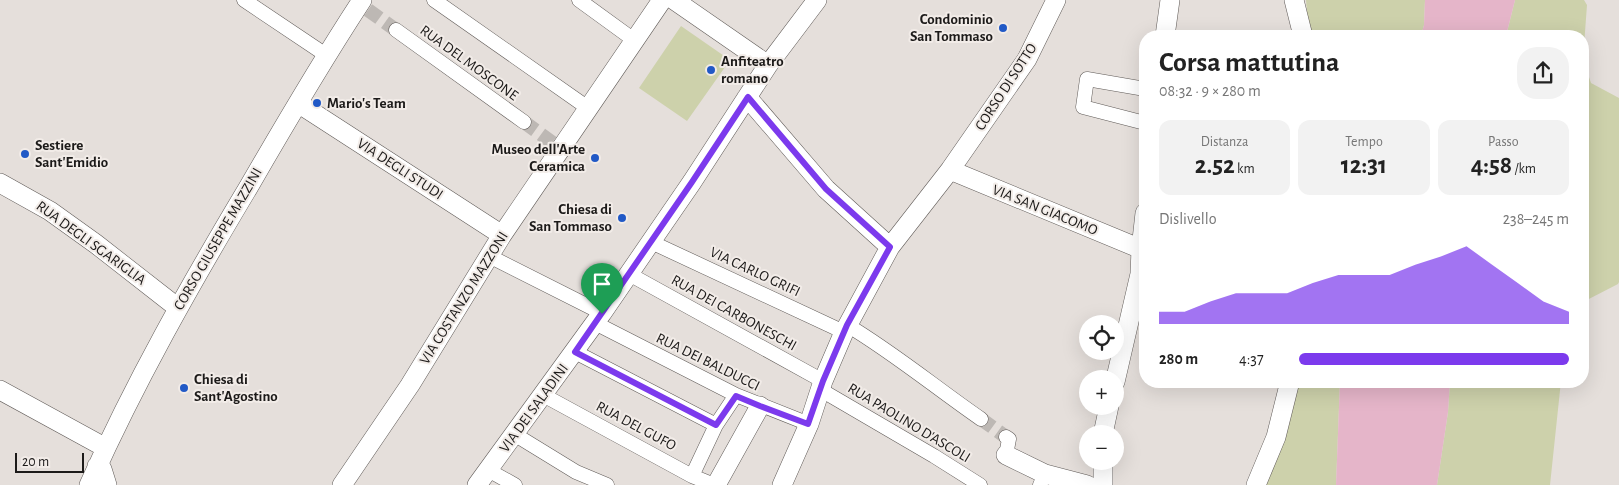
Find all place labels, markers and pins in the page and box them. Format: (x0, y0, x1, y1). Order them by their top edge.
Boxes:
place label: Condominio San Tommaso (910, 12, 993, 44)
marker: Condominio San Tommaso (997, 22, 1009, 34)
place label: Anfiteatro romano (721, 54, 784, 86)
marker: Anfiteatro romano (705, 64, 717, 76)
place label: Mario's Team (327, 96, 406, 111)
marker: Mario's Team (311, 97, 323, 109)
place label: Sestiere Sant'Emidio (35, 138, 108, 170)
place label: Museo dell'Arte Ceramica (492, 142, 585, 174)
marker: Sestiere Sant'Emidio (19, 148, 31, 160)
marker: Museo dell'Arte Ceramica (589, 152, 601, 164)
place label: Chiesa di San Tommaso (529, 202, 612, 234)
marker: Chiesa di San Tommaso (616, 212, 628, 224)
pin (581, 263, 623, 314)
place label: Chiesa di Sant'Agostino (194, 372, 278, 404)
marker: Chiesa di Sant'Agostino (178, 382, 190, 394)

